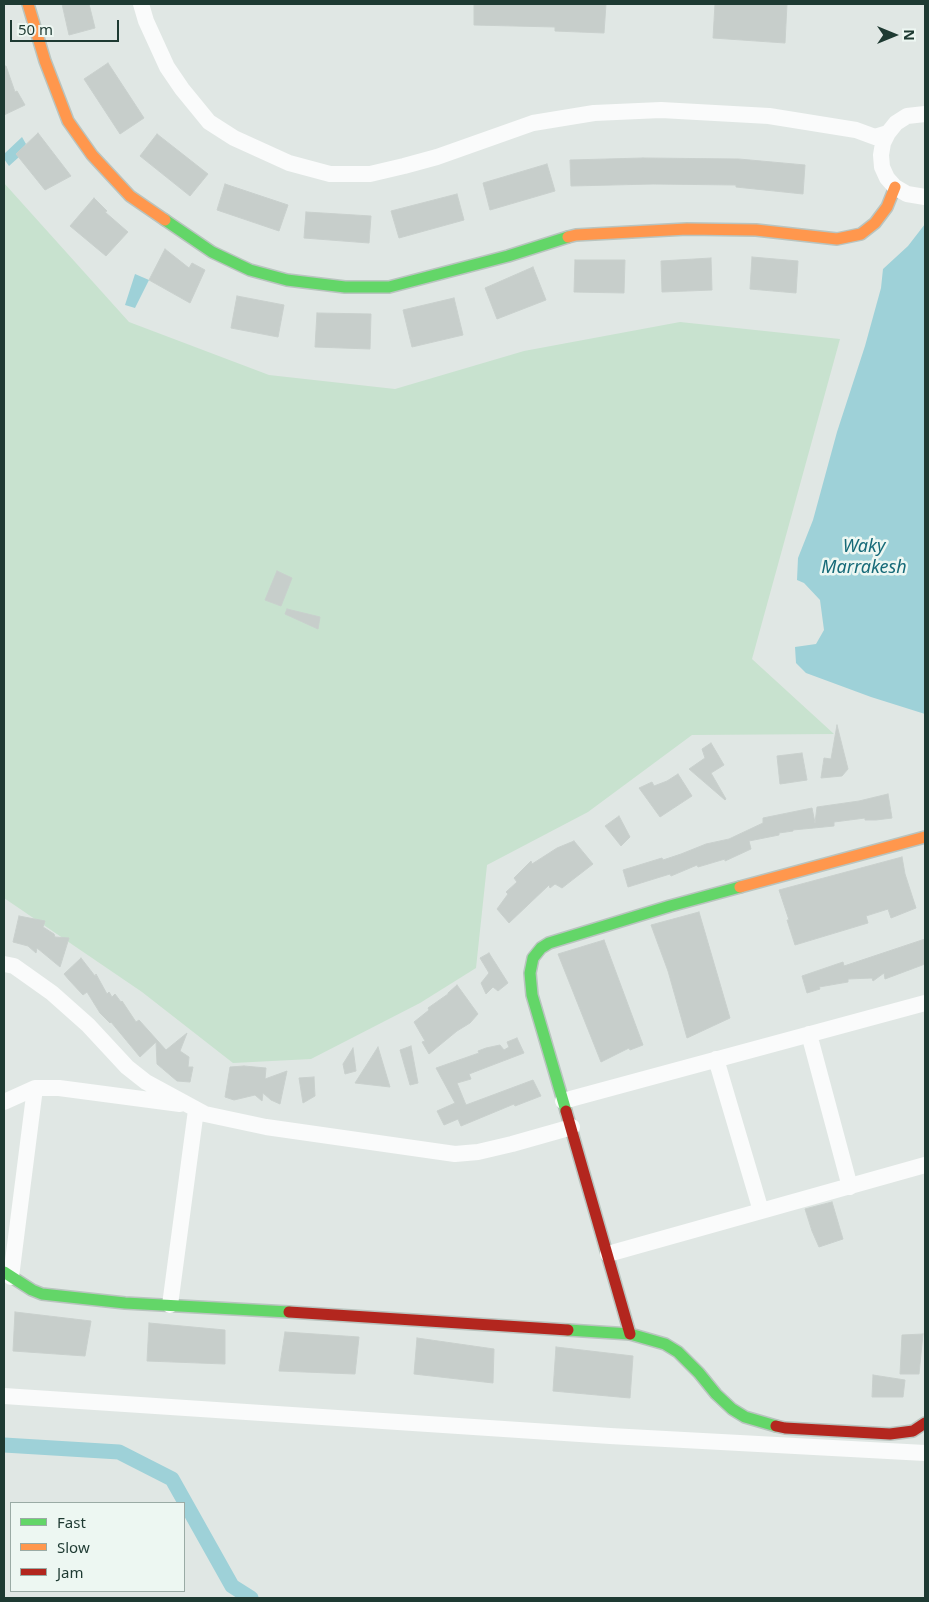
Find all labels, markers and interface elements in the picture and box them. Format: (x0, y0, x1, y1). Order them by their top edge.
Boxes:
scale bar (12, 10, 121, 42)
north arrow (869, 10, 919, 60)
text: 50 m (18, 19, 53, 39)
text: N (900, 29, 919, 41)
water label: Waky Marrakesh (821, 536, 907, 578)
legend (10, 1502, 185, 1592)
text: Fast (57, 1512, 86, 1532)
text: Slow (57, 1537, 90, 1557)
text: Jam (57, 1562, 84, 1582)

